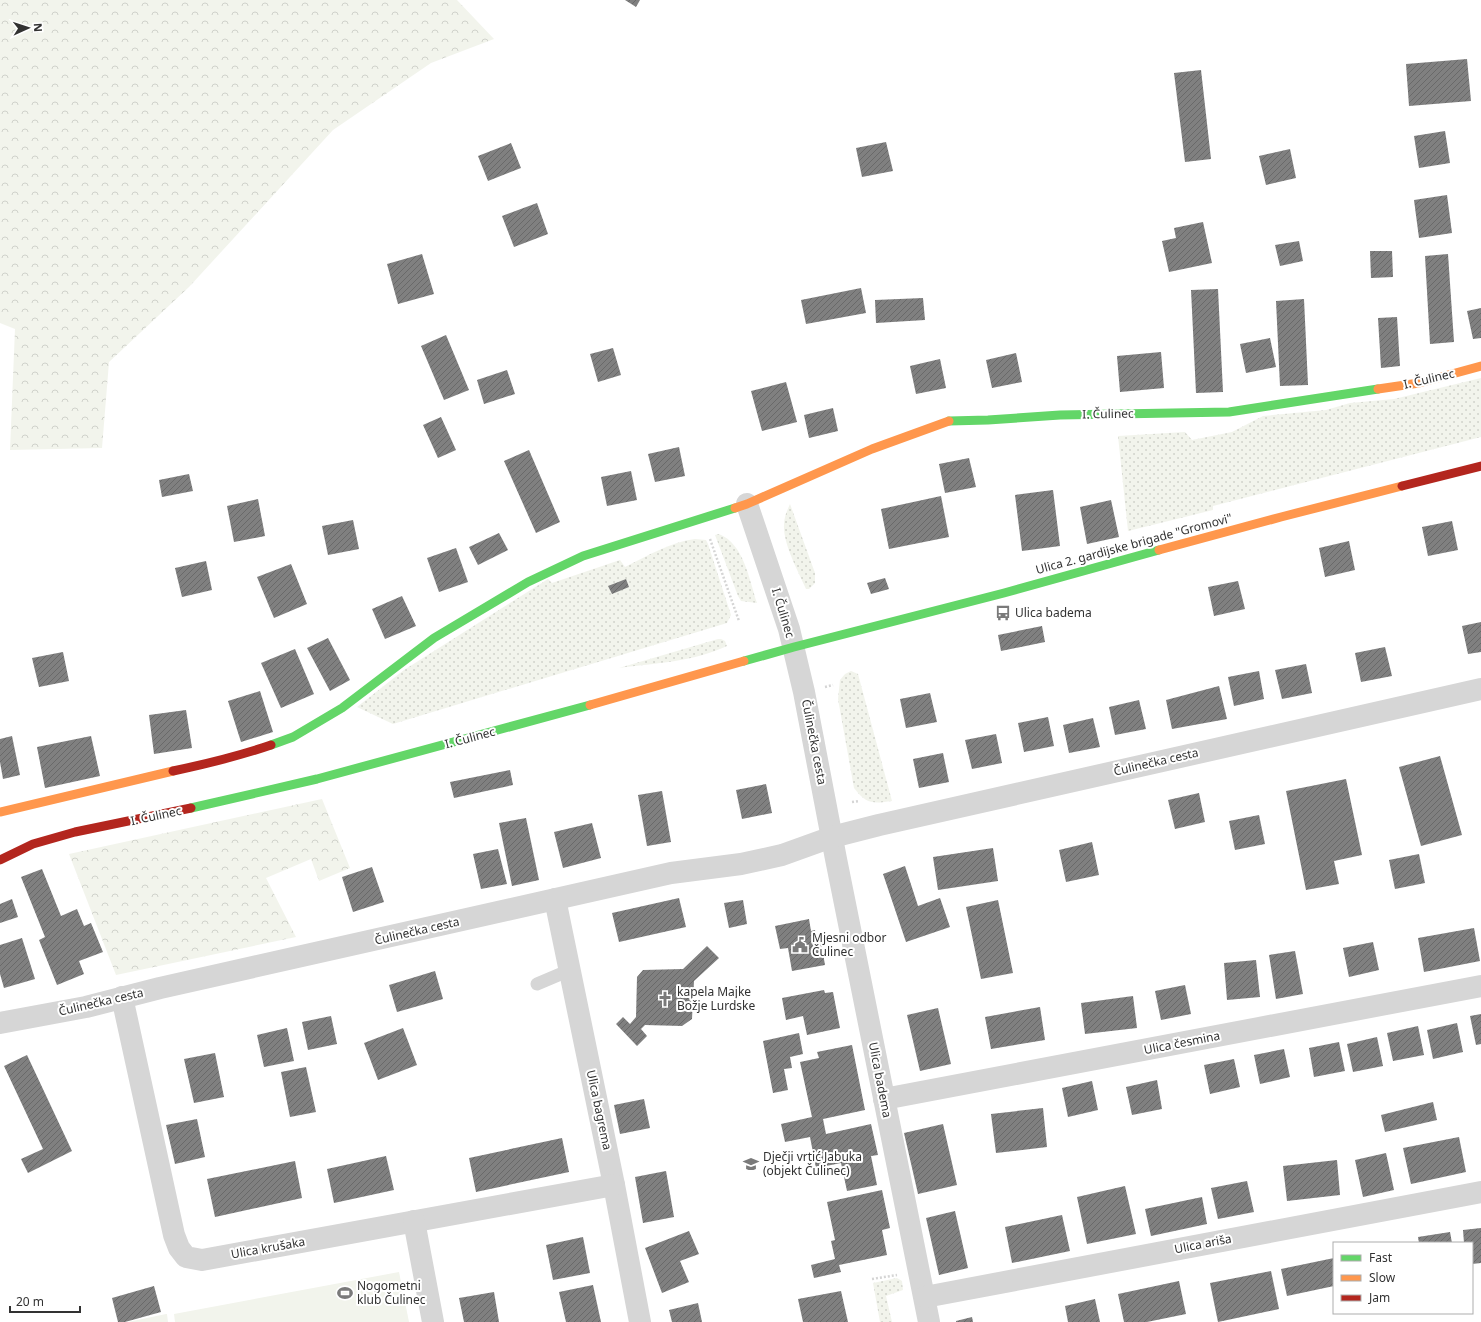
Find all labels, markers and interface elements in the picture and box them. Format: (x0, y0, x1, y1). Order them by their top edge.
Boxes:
north arrow (8, 8, 48, 48)
text: N (31, 23, 46, 32)
street label: I. Čulinec (1402, 364, 1456, 393)
street label: I. Čulinec (1082, 405, 1134, 422)
street label: Ulica 2. gardijske brigade "Gromovi" (1034, 509, 1234, 578)
street label: I. Čulinec (768, 586, 799, 640)
bus stop icon: Ulica badema (994, 604, 1012, 622)
place label: Ulica badema (1015, 604, 1092, 621)
street label: Čulinečka cesta (798, 698, 831, 786)
street label: I. Čulinec (443, 723, 497, 752)
street label: Čulinečka cesta (1112, 743, 1200, 780)
street label: I. Čulinec (129, 802, 183, 829)
street label: Čulinečka cesta (373, 912, 461, 949)
place label: Mjesni odbor Čulinec (812, 929, 886, 960)
public building icon: Mjesni odbor Čulinec (791, 936, 809, 954)
street label: Čulinečka cesta (57, 983, 145, 1020)
place label: kapela Majke Božje Lurdske (677, 983, 756, 1014)
church icon: kapela Majke Božje Lurdske (656, 990, 674, 1008)
street label: Ulica česmina (1142, 1027, 1221, 1058)
street label: Ulica badema (865, 1041, 896, 1119)
street label: Ulica bagrema (583, 1068, 616, 1152)
place label: Dječji vrtić Jabuka (objekt Čulinec) (763, 1148, 862, 1179)
school or university icon: Dječji vrtić Jabuka (objekt Čulinec) (742, 1155, 760, 1173)
street label: Ulica ariša (1173, 1230, 1233, 1257)
street label: Ulica krušaka (230, 1233, 306, 1262)
legend (1333, 1242, 1473, 1314)
text: Fast (1369, 1249, 1393, 1266)
text: Slow (1369, 1269, 1396, 1286)
place label: Nogometni klub Čulinec (357, 1277, 426, 1308)
sports icon: Nogometni klub Čulinec (336, 1284, 354, 1302)
scale bar (10, 1288, 80, 1314)
text: Jam (1368, 1289, 1390, 1306)
text: 20 m (16, 1293, 44, 1310)

